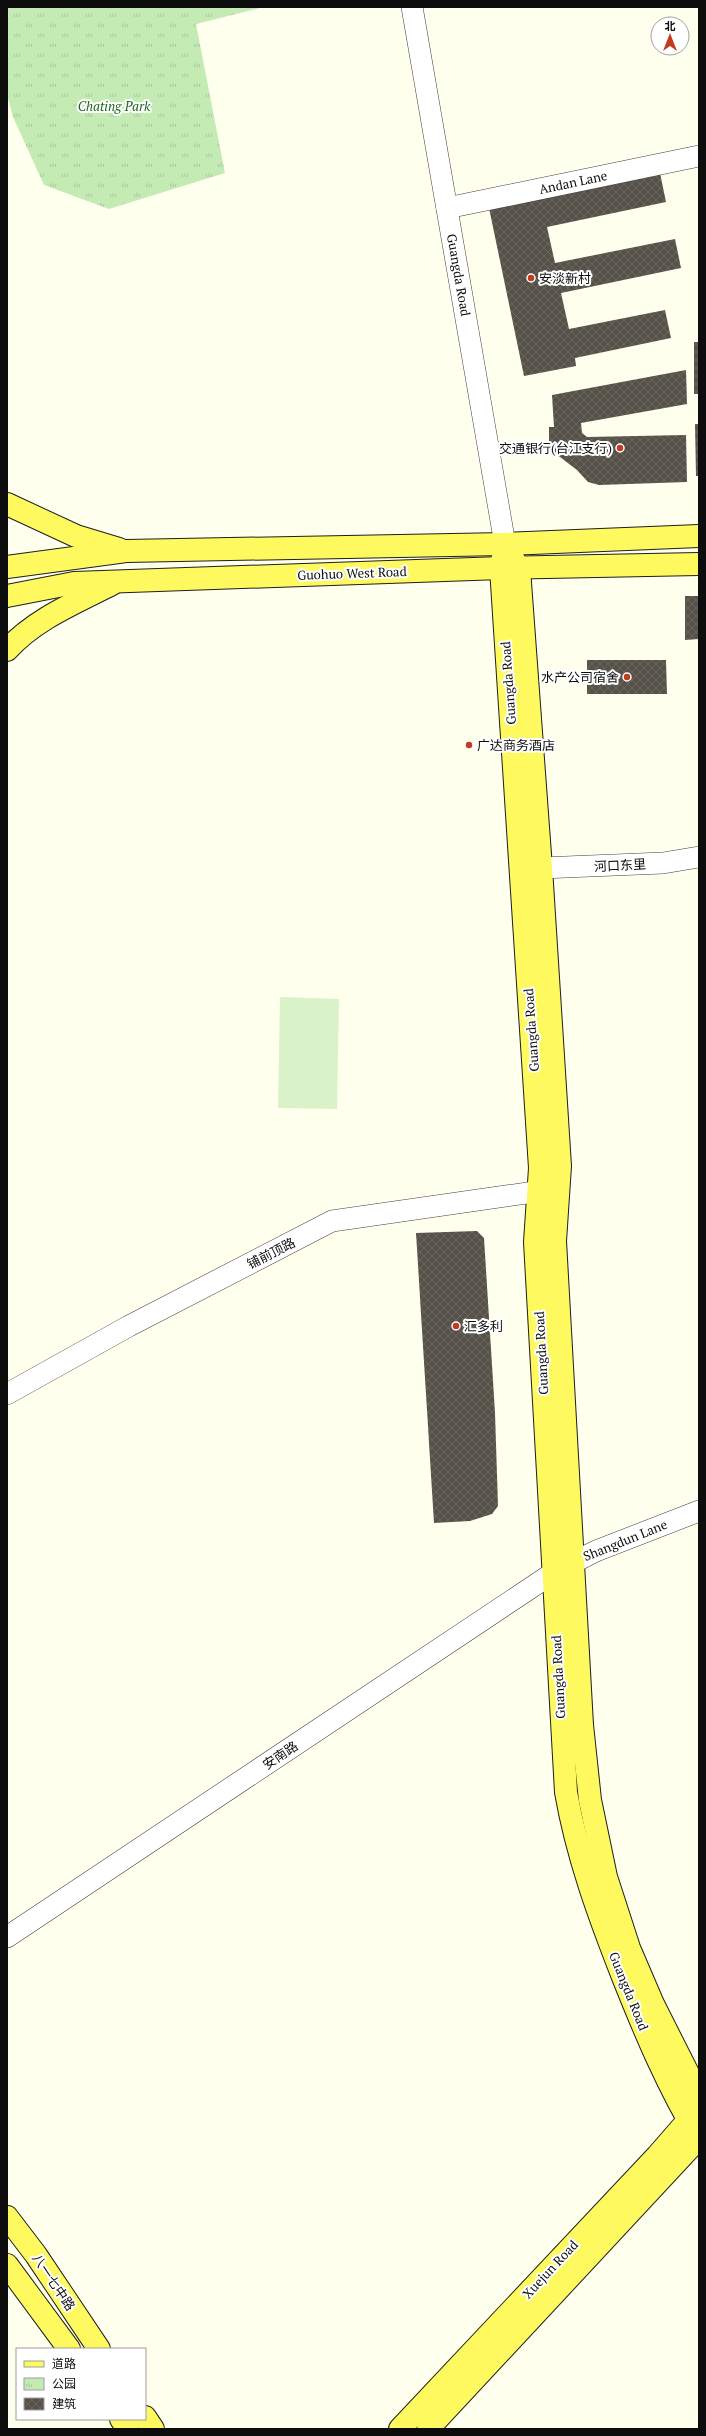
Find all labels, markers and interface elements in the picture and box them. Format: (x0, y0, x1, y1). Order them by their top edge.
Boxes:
north arrow (650, 16, 690, 56)
text: 北 (665, 19, 676, 33)
park label: Chating Park (78, 97, 151, 115)
street label: Andan Lane (537, 166, 609, 198)
street label: Guangda Road (443, 232, 475, 318)
place label: 安淡新村 (539, 269, 591, 287)
marker: 安淡新村 (526, 273, 536, 283)
place label: 交通银行(台江支行) (499, 439, 612, 457)
marker: 交通银行(台江支行) (615, 443, 625, 453)
street label: Guohuo West Road (297, 562, 407, 584)
street label: Guangda Road (496, 641, 520, 725)
place label: 水产公司宿舍 (541, 668, 619, 686)
marker: 水产公司宿舍 (622, 672, 632, 682)
place label: 广达商务酒店 (477, 736, 555, 754)
marker: 广达商务酒店 (464, 740, 474, 750)
street label: 河口东里 (594, 855, 646, 875)
street label: Guangda Road (519, 988, 543, 1072)
street label: 铺前顶路 (244, 1233, 298, 1273)
street label: Guangda Road (530, 1311, 552, 1395)
place label: 汇多利 (464, 1317, 503, 1335)
marker: 汇多利 (451, 1321, 461, 1331)
street label: Shangdun Lane (580, 1515, 670, 1565)
street label: Guangda Road (547, 1635, 569, 1719)
street label: 安南路 (259, 1737, 301, 1773)
street label: Guangda Road (605, 1949, 653, 2033)
street label: Xuejun Road (518, 2236, 582, 2302)
street label: 八一七中路 (28, 2250, 80, 2314)
legend (16, 2348, 146, 2420)
text: 道路 (52, 2356, 76, 2371)
text: 公园 (52, 2376, 76, 2391)
text: 建筑 (52, 2396, 76, 2411)

